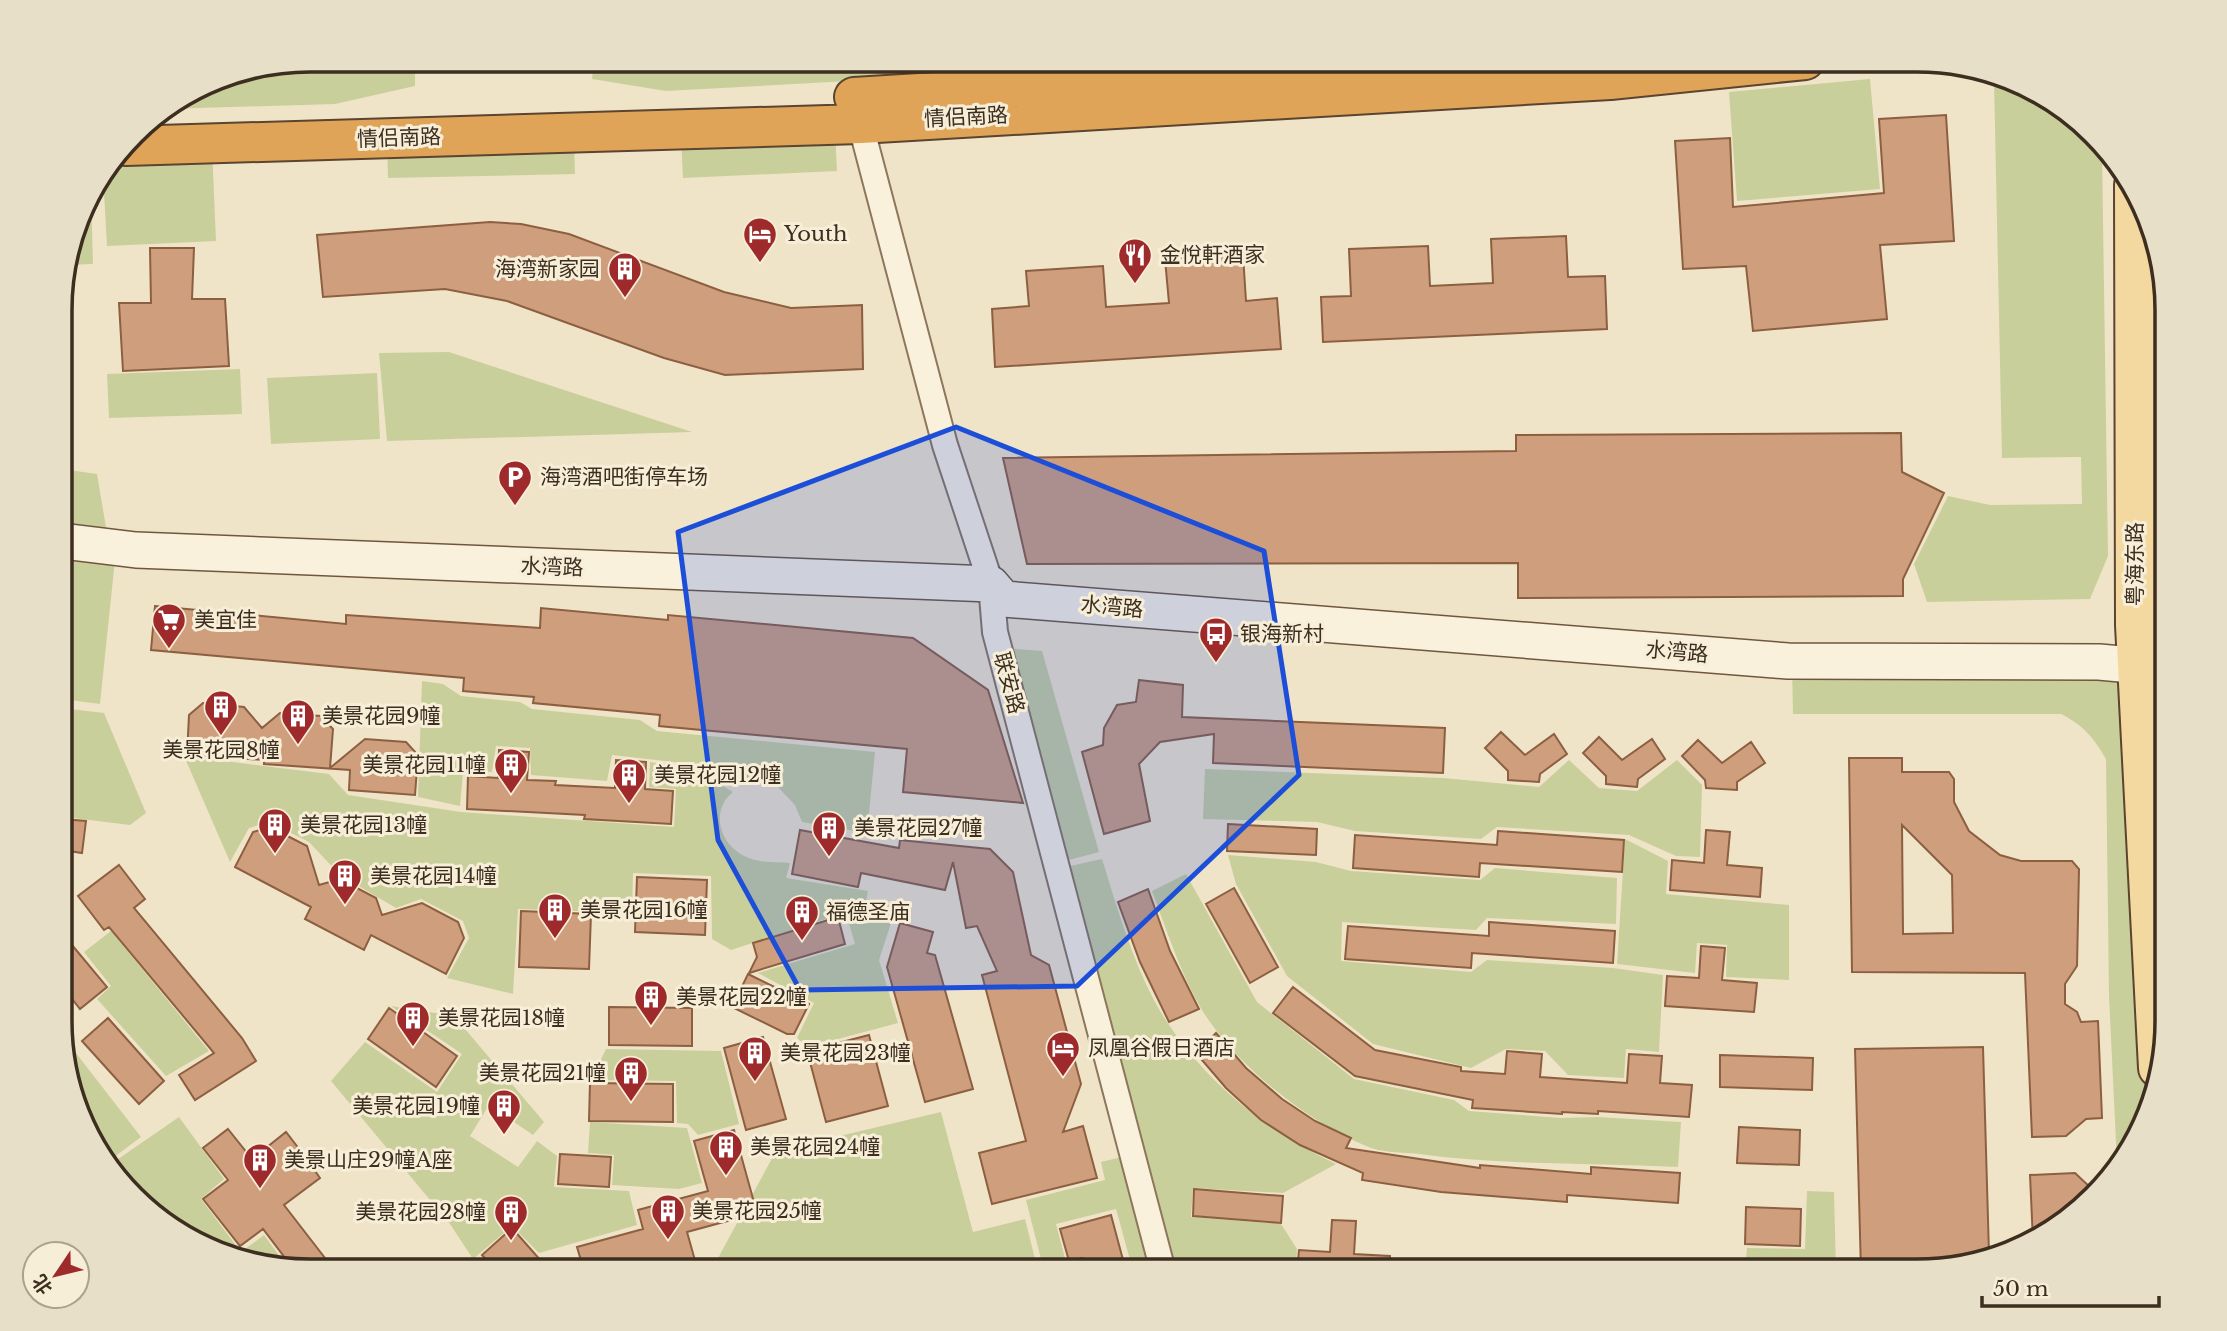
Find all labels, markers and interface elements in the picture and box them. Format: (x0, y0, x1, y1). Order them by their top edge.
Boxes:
street label: 情侣南路 (923, 102, 1009, 132)
street label: 情侣南路 (357, 124, 441, 152)
hotel icon: Youth (741, 215, 779, 264)
place label: Youth (783, 221, 847, 247)
restaurant icon: 金悅軒酒家 (1116, 236, 1154, 285)
place label: 金悅軒酒家 (1160, 242, 1265, 268)
building icon: 海湾新家园 (606, 250, 644, 299)
place label: 海湾新家园 (495, 256, 600, 282)
parking icon: 海湾酒吧街停车场 (496, 458, 534, 507)
place label: 海湾酒吧街停车场 (540, 464, 708, 490)
street label: 粤海东路 (2122, 522, 2148, 606)
street label: 水湾路 (520, 553, 584, 581)
street label: 水湾路 (1079, 591, 1145, 623)
supermarket icon: 美宜佳 (150, 601, 188, 650)
place label: 美宜佳 (194, 607, 257, 633)
bus stop icon: 银海新村 (1197, 615, 1235, 664)
place label: 银海新村 (1240, 621, 1324, 647)
street label: 水湾路 (1644, 636, 1710, 668)
street label: 联安路 (988, 649, 1030, 717)
building icon: 美景花园8幢 (202, 688, 240, 737)
building icon: 美景花园9幢 (279, 697, 317, 746)
place label: 美景花园9幢 (322, 703, 441, 729)
place label: 美景花园8幢 (162, 737, 280, 763)
building icon: 美景花园11幢 (492, 746, 530, 795)
place label: 美景花园11幢 (362, 752, 486, 778)
building icon: 美景花园12幢 (610, 756, 648, 805)
place label: 美景花园12幢 (654, 762, 781, 788)
building icon: 美景花园13幢 (256, 806, 294, 855)
building icon: 美景花园27幢 (810, 809, 848, 858)
place label: 美景花园13幢 (300, 812, 427, 838)
place label: 美景花园27幢 (854, 815, 982, 841)
building icon: 美景花园14幢 (326, 857, 364, 906)
place label: 美景花园14幢 (370, 863, 497, 889)
building icon: 美景花园16幢 (536, 891, 574, 940)
building icon: 福德圣庙 (783, 893, 821, 942)
place label: 美景花园16幢 (580, 897, 708, 923)
place label: 福德圣庙 (826, 899, 910, 925)
building icon: 美景花园22幢 (632, 978, 670, 1027)
place label: 美景花园22幢 (676, 984, 807, 1010)
building icon: 美景花园18幢 (394, 999, 432, 1048)
place label: 美景花园18幢 (438, 1005, 565, 1031)
hotel icon: 凤凰谷假日酒店 (1044, 1029, 1082, 1078)
building icon: 美景花园23幢 (736, 1034, 774, 1083)
place label: 凤凰谷假日酒店 (1088, 1035, 1235, 1061)
place label: 美景花园23幢 (780, 1040, 911, 1066)
building icon: 美景花园21幢 (612, 1054, 650, 1103)
place label: 美景花园21幢 (479, 1060, 606, 1086)
building icon: 美景花园19幢 (485, 1087, 523, 1136)
place label: 美景花园19幢 (352, 1093, 480, 1119)
building icon: 美景花园24幢 (707, 1128, 745, 1177)
place label: 美景花园24幢 (750, 1134, 880, 1160)
building icon: 美景山庄29幢A座 (241, 1141, 279, 1190)
place label: 美景山庄29幢A座 (284, 1147, 453, 1173)
building icon: 美景花园25幢 (649, 1192, 687, 1241)
building icon: 美景花园28幢 (492, 1193, 530, 1242)
place label: 美景花园25幢 (692, 1198, 822, 1224)
place label: 美景花园28幢 (355, 1199, 486, 1225)
north arrow (21, 1240, 91, 1310)
scale bar (1982, 1264, 2159, 1308)
text: 北 (28, 1270, 57, 1299)
text: 50 m (1993, 1276, 2049, 1302)

